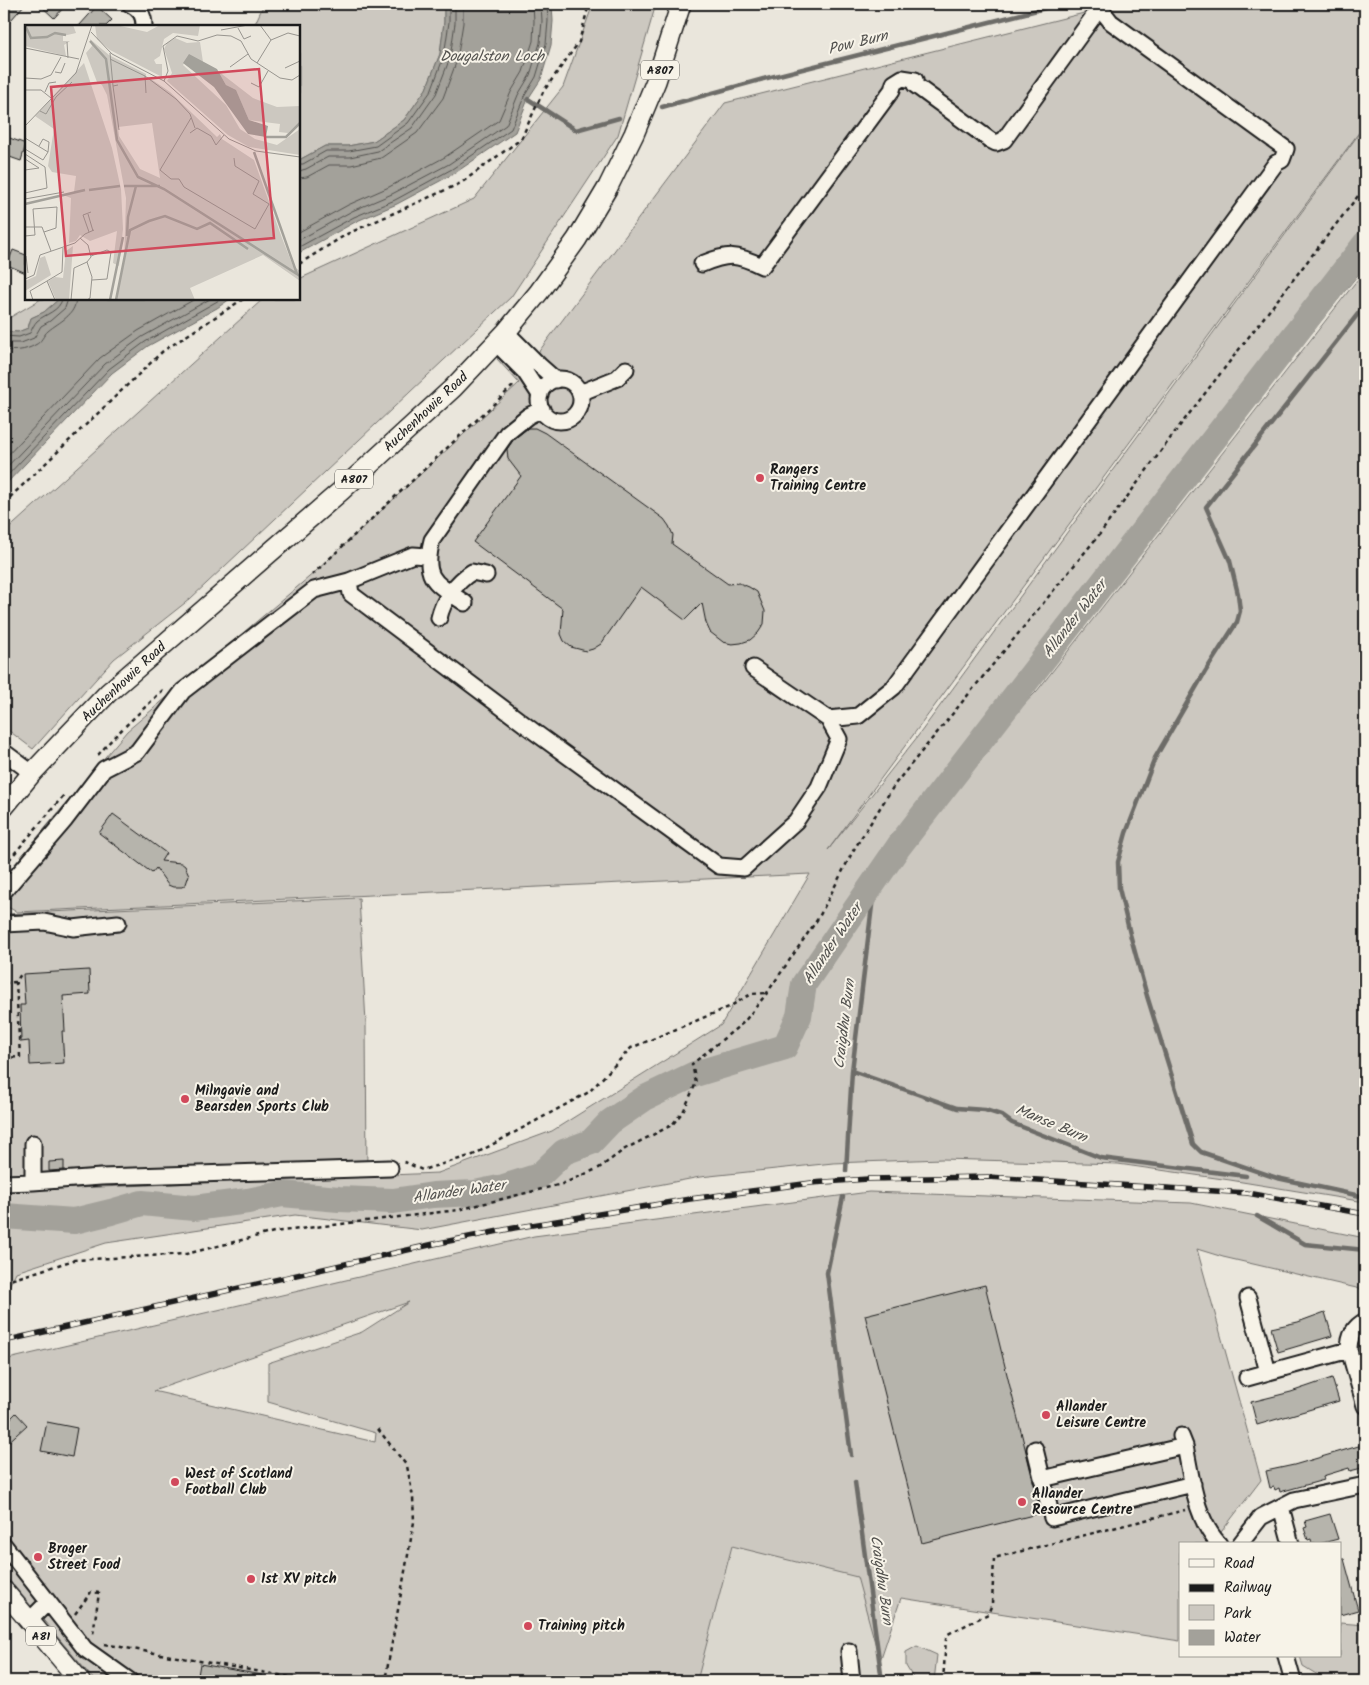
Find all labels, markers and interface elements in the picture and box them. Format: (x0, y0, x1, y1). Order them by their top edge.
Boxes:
water label: Pow Burn (826, 24, 891, 62)
inset map (25, 25, 300, 300)
water label: Dougalston Loch (440, 45, 546, 69)
road number: A807 (641, 60, 679, 80)
street label: Auchenhowie Road (379, 366, 474, 457)
place label: Rangers Training Centre (770, 459, 866, 497)
road number: A807 (335, 469, 373, 488)
marker: Rangers Training Centre (754, 472, 766, 484)
water label: Allander Water (1037, 573, 1115, 663)
street label: Auchenhowie Road (77, 636, 172, 727)
water label: Allander Water (797, 896, 871, 989)
water label: Craigdhu Burn (828, 977, 863, 1070)
place label: Milngavie and Bearsden Sports Club (195, 1080, 329, 1118)
marker: Milngavie and Bearsden Sports Club (179, 1093, 191, 1105)
water label: Manse Burn (1011, 1098, 1091, 1150)
water label: Allander Water (411, 1173, 510, 1210)
place label: Allander Leisure Centre (1056, 1396, 1146, 1434)
marker: Allander Leisure Centre (1040, 1409, 1052, 1421)
place label: West of Scotland Football Club (185, 1463, 293, 1501)
marker: West of Scotland Football Club (169, 1476, 181, 1488)
place label: Allander Resource Centre (1032, 1483, 1133, 1521)
marker: Allander Resource Centre (1016, 1496, 1028, 1508)
water label: Craigdhu Burn (863, 1534, 899, 1627)
place label: Broger Street Food (48, 1538, 121, 1576)
legend (1179, 1542, 1342, 1658)
marker: Broger Street Food (32, 1551, 44, 1563)
text: Road (1224, 1552, 1255, 1576)
place label: 1st XV pitch (261, 1568, 337, 1590)
marker: 1st XV pitch (245, 1573, 257, 1585)
text: Railway (1224, 1576, 1272, 1600)
text: Park (1224, 1602, 1252, 1626)
place label: Training pitch (538, 1615, 625, 1637)
marker: Training pitch (522, 1620, 534, 1632)
road number: A81 (26, 1626, 56, 1645)
text: Water (1224, 1626, 1261, 1650)

